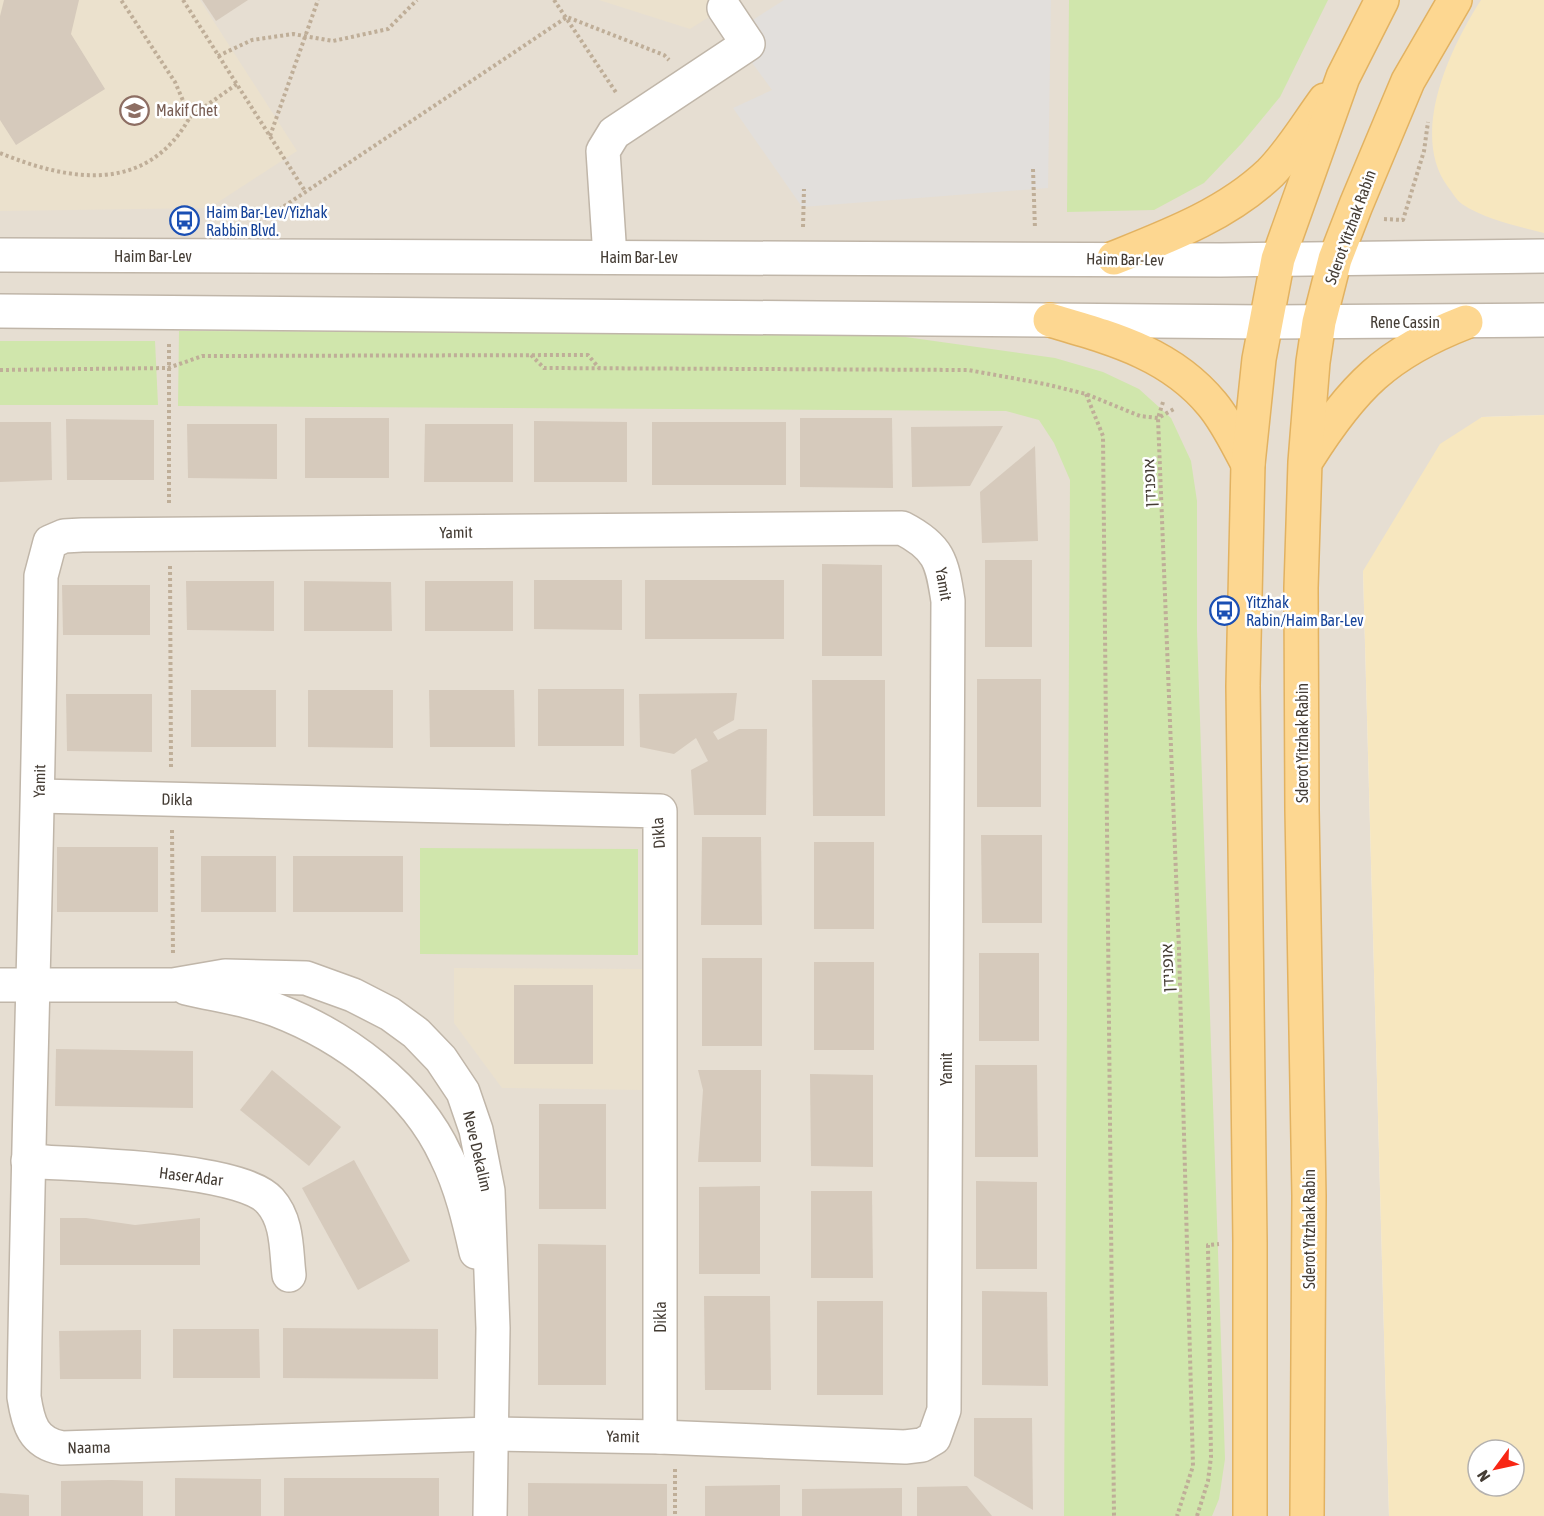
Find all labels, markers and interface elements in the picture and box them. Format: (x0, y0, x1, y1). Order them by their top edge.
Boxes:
school or university icon: Makif Chet (119, 94, 151, 126)
place label: Makif Chet (156, 101, 218, 119)
street label: Sderot Yitzhak Rabin (1321, 167, 1379, 287)
place label: Haim Bar-Lev/Yizhak Rabbin Blvd. (206, 203, 328, 239)
bus stop icon: Haim Bar-Lev/Yizhak Rabbin Blvd. (169, 205, 201, 237)
street label: Haim Bar-Lev (114, 247, 192, 265)
street label: Haim Bar-Lev (600, 248, 678, 266)
street label: Haim Bar-Lev (1086, 249, 1164, 269)
street label: Rene Cassin (1370, 313, 1440, 331)
street label: אופנידן (1139, 458, 1159, 508)
street label: Yamit (439, 523, 473, 541)
street label: Yamit (932, 566, 956, 602)
place label: Yitzhak Rabin/Haim Bar-Lev (1246, 593, 1364, 629)
bus stop icon: Yitzhak Rabin/Haim Bar-Lev (1209, 595, 1241, 627)
street label: Sderot Yitzhak Rabin (1293, 683, 1311, 803)
street label: Yamit (30, 764, 48, 798)
street label: Dikla (161, 790, 193, 808)
street label: Dikla (648, 817, 668, 849)
street label: אופנידן (1157, 943, 1177, 993)
street label: Yamit (937, 1052, 955, 1086)
street label: Neve Dekalim (460, 1109, 496, 1193)
street label: Haser Adar (158, 1163, 224, 1189)
street label: Sderot Yitzhak Rabin (1300, 1169, 1318, 1289)
street label: Dikla (651, 1301, 669, 1333)
street label: Yamit (606, 1427, 640, 1445)
street label: Naama (67, 1438, 111, 1456)
north arrow (1466, 1438, 1526, 1498)
text: N (1473, 1467, 1494, 1485)

